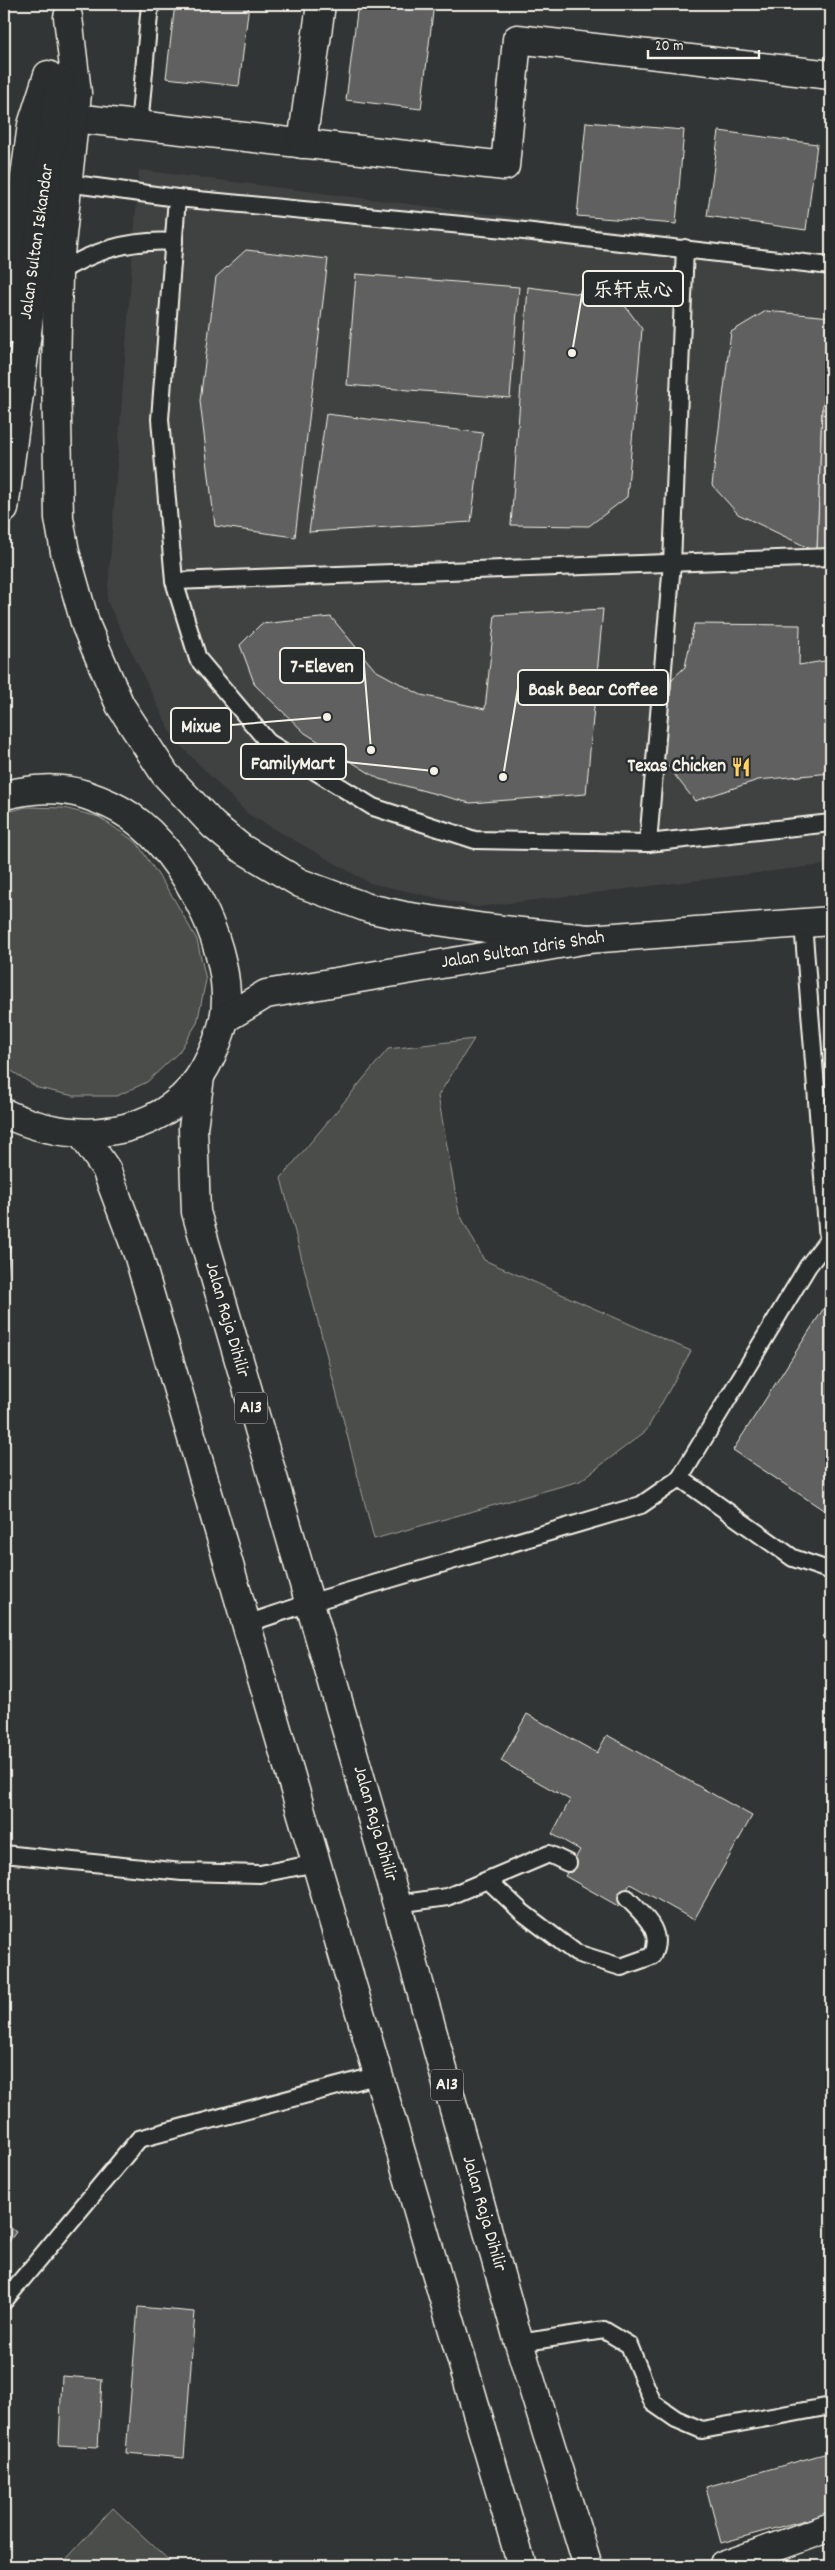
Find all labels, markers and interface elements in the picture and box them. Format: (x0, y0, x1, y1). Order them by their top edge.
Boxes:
scale bar (648, 28, 759, 60)
text: 20 m (655, 36, 683, 58)
street label: Jalan Sultan Iskandar (14, 162, 62, 322)
callout: 乐轩点心 (583, 271, 683, 306)
text: 乐轩点心 (593, 278, 673, 306)
callout: 7-Eleven (280, 648, 364, 683)
text: 7-Eleven (290, 654, 354, 682)
callout: Bask Bear Coffee (518, 670, 668, 705)
text: Bask Bear Coffee (528, 677, 658, 705)
callout: Mixue (171, 708, 231, 743)
text: Mixue (181, 714, 221, 742)
callout: FamilyMart (241, 744, 346, 779)
text: FamilyMart (251, 751, 336, 779)
place label: Texas Chicken (628, 754, 726, 781)
restaurant icon: Texas Chicken (730, 756, 752, 778)
street label: Jalan Sultan Idris Shah (439, 925, 607, 977)
street label: Jalan Raja Dihilir (197, 1259, 255, 1381)
road number: A13 (235, 1392, 267, 1424)
street label: Jalan Raja Dihilir (345, 1763, 403, 1885)
road number: A13 (431, 2070, 463, 2100)
street label: Jalan Raja Dihilir (454, 2153, 512, 2275)

